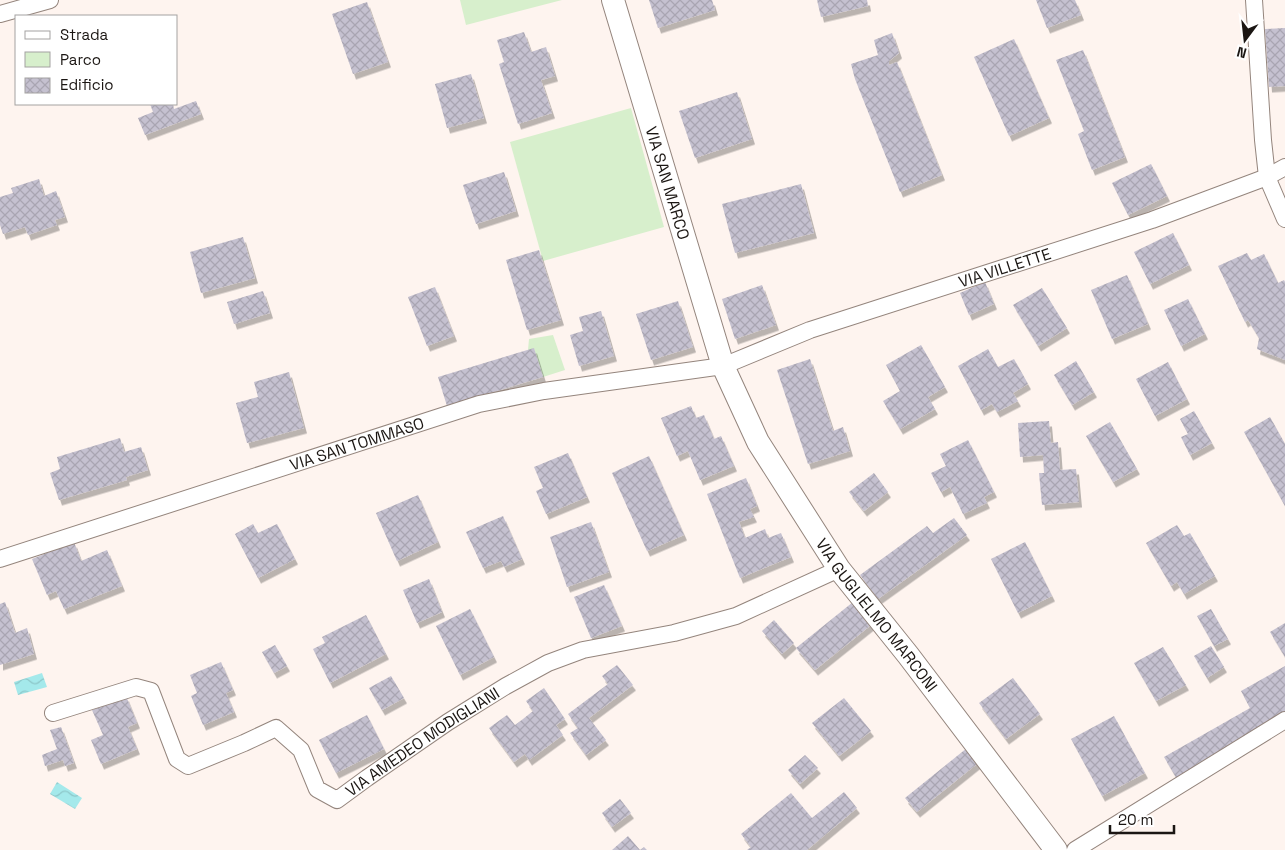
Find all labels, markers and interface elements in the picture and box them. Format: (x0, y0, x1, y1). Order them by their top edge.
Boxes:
legend (15, 15, 178, 105)
north arrow (1220, 15, 1270, 65)
text: Strada (60, 25, 109, 44)
text: N (1235, 43, 1249, 62)
text: Parco (60, 50, 101, 69)
text: Edificio (60, 75, 114, 94)
street label: VIA SAN MARCO (641, 124, 695, 242)
street label: VIA VILLETTE (956, 243, 1053, 292)
street label: VIA SAN TOMMASO (287, 412, 427, 475)
street label: VIA GUGLIELMO MARCONI (812, 534, 943, 696)
street label: VIA AMEDEO MODIGLIANI (341, 682, 503, 801)
scale bar (1110, 802, 1174, 834)
text: 20 m (1118, 810, 1153, 829)

